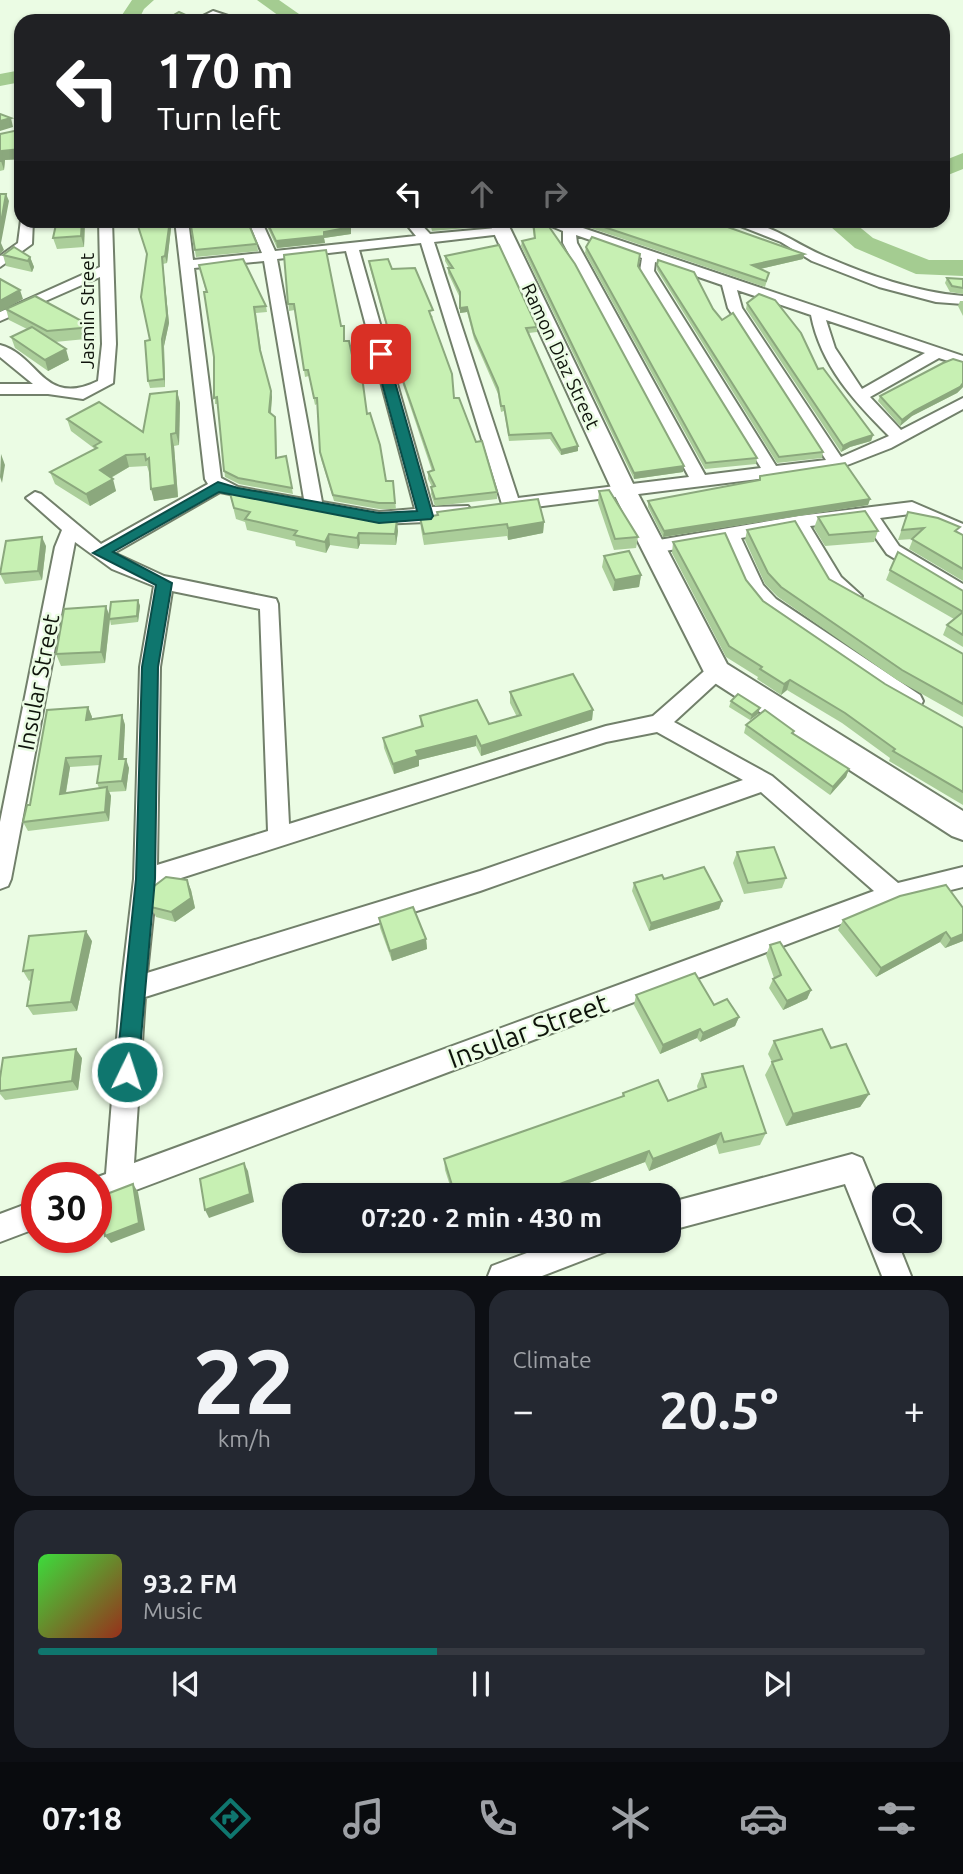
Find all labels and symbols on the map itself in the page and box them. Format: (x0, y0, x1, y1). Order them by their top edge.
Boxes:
street label: Jasmin Street (76, 252, 98, 369)
street label: Ramon Diaz Street (518, 280, 605, 433)
pin (351, 324, 411, 384)
street label: Insular Street (13, 612, 63, 752)
street label: Insular Street (444, 987, 612, 1073)
position arrow (90, 1035, 164, 1109)
speed limit sign: 30 (21, 1162, 112, 1253)

